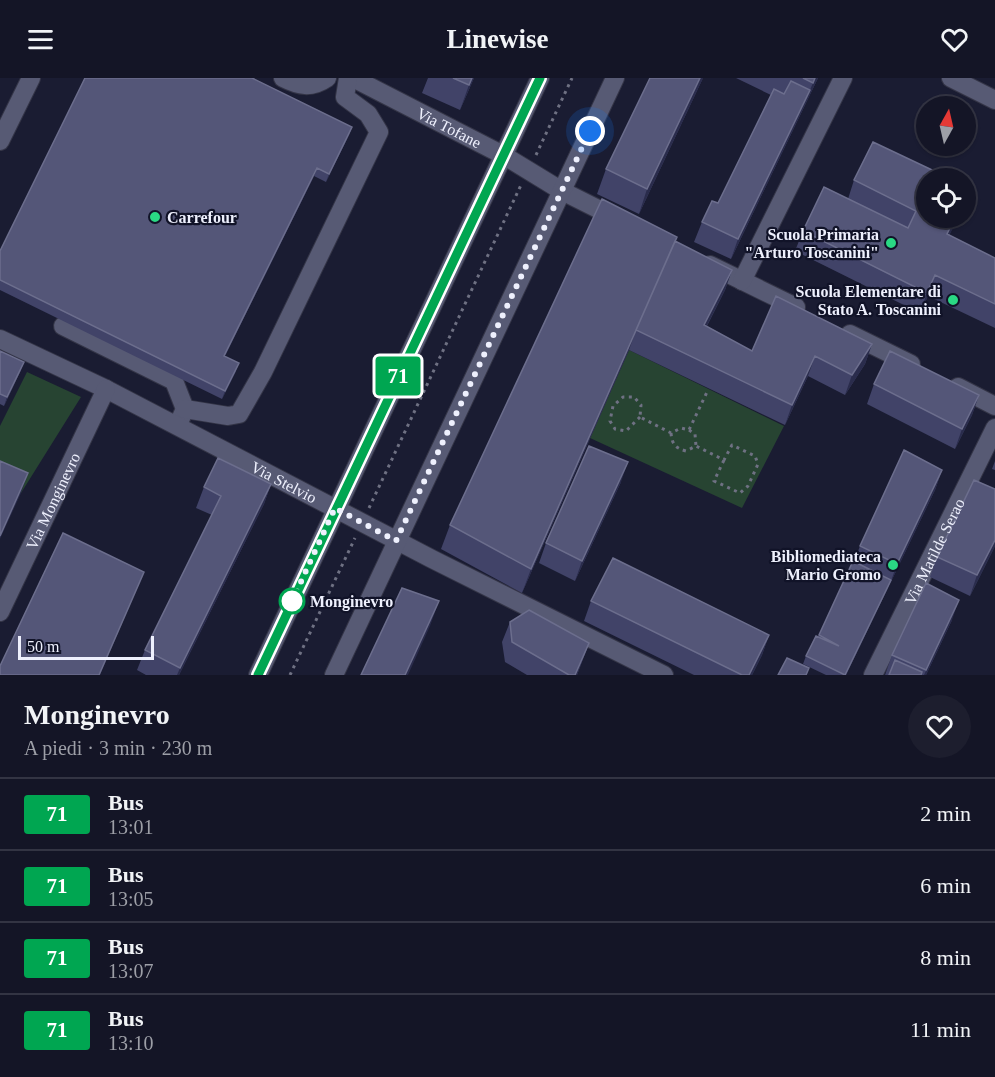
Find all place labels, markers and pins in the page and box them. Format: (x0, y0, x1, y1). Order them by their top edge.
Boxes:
place label: Carrefour (167, 209, 237, 226)
marker: Carrefour (148, 210, 162, 224)
place label: Scuola Primaria "Arturo Toscanini" (745, 226, 879, 261)
marker: Scuola Primaria "Arturo Toscanini" (884, 236, 898, 250)
place label: Scuola Elementare di Stato A. Toscanini (796, 283, 942, 318)
marker: Scuola Elementare di Stato A. Toscanini (946, 293, 960, 307)
place label: Bibliomediateca Mario Gromo (771, 548, 881, 583)
marker: Bibliomediateca Mario Gromo (886, 558, 900, 572)
marker: Monginevro (279, 588, 305, 614)
place label: Monginevro (310, 593, 393, 611)

